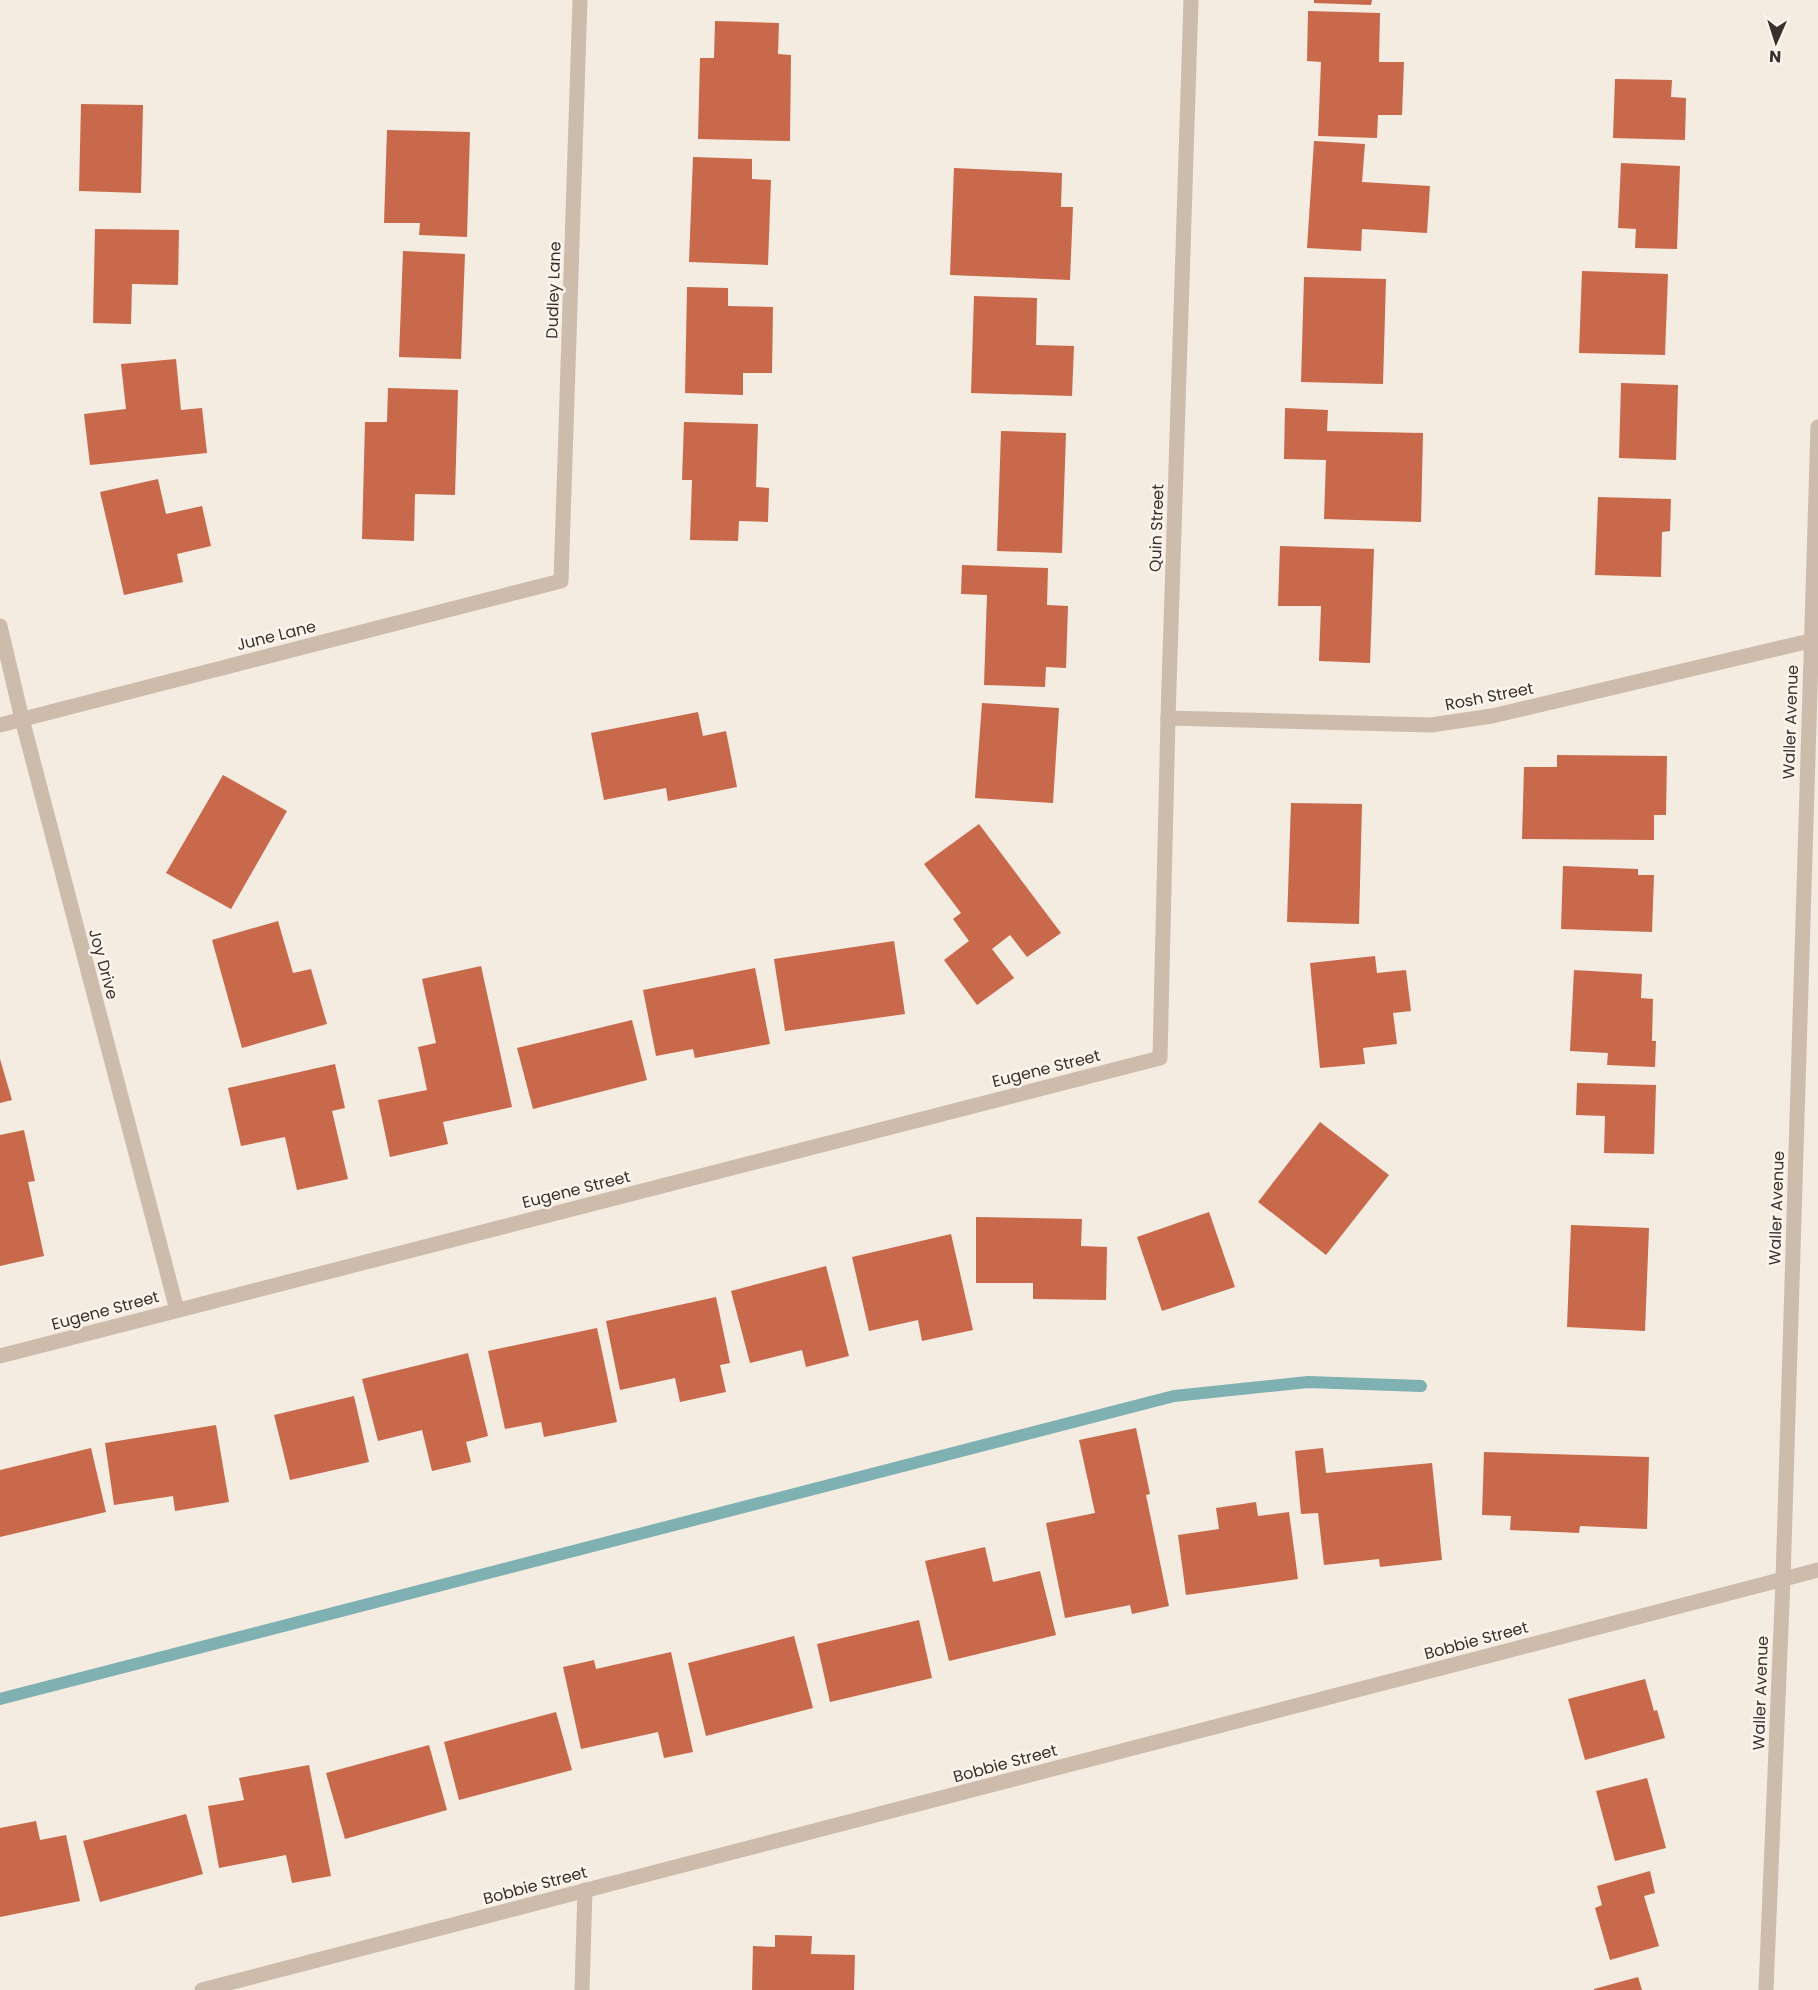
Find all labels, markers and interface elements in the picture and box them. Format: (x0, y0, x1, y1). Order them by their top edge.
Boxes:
north arrow (1746, 12, 1806, 72)
text: N (1769, 45, 1782, 68)
street label: Dudley Lane (540, 241, 567, 339)
street label: Quin Street (1143, 483, 1170, 572)
street label: June Lane (234, 615, 318, 656)
street label: Waller Avenue (1777, 664, 1804, 780)
street label: Rosh Street (1443, 677, 1535, 716)
street label: Joy Drive (83, 926, 124, 1002)
street label: Eugene Street (990, 1044, 1103, 1093)
street label: Waller Avenue (1763, 1150, 1790, 1266)
street label: Eugene Street (520, 1165, 633, 1214)
street label: Eugene Street (49, 1285, 162, 1336)
street label: Bobbie Street (1422, 1616, 1531, 1665)
street label: Waller Avenue (1747, 1635, 1774, 1751)
street label: Bobbie Street (951, 1739, 1060, 1788)
street label: Bobbie Street (481, 1861, 590, 1910)

